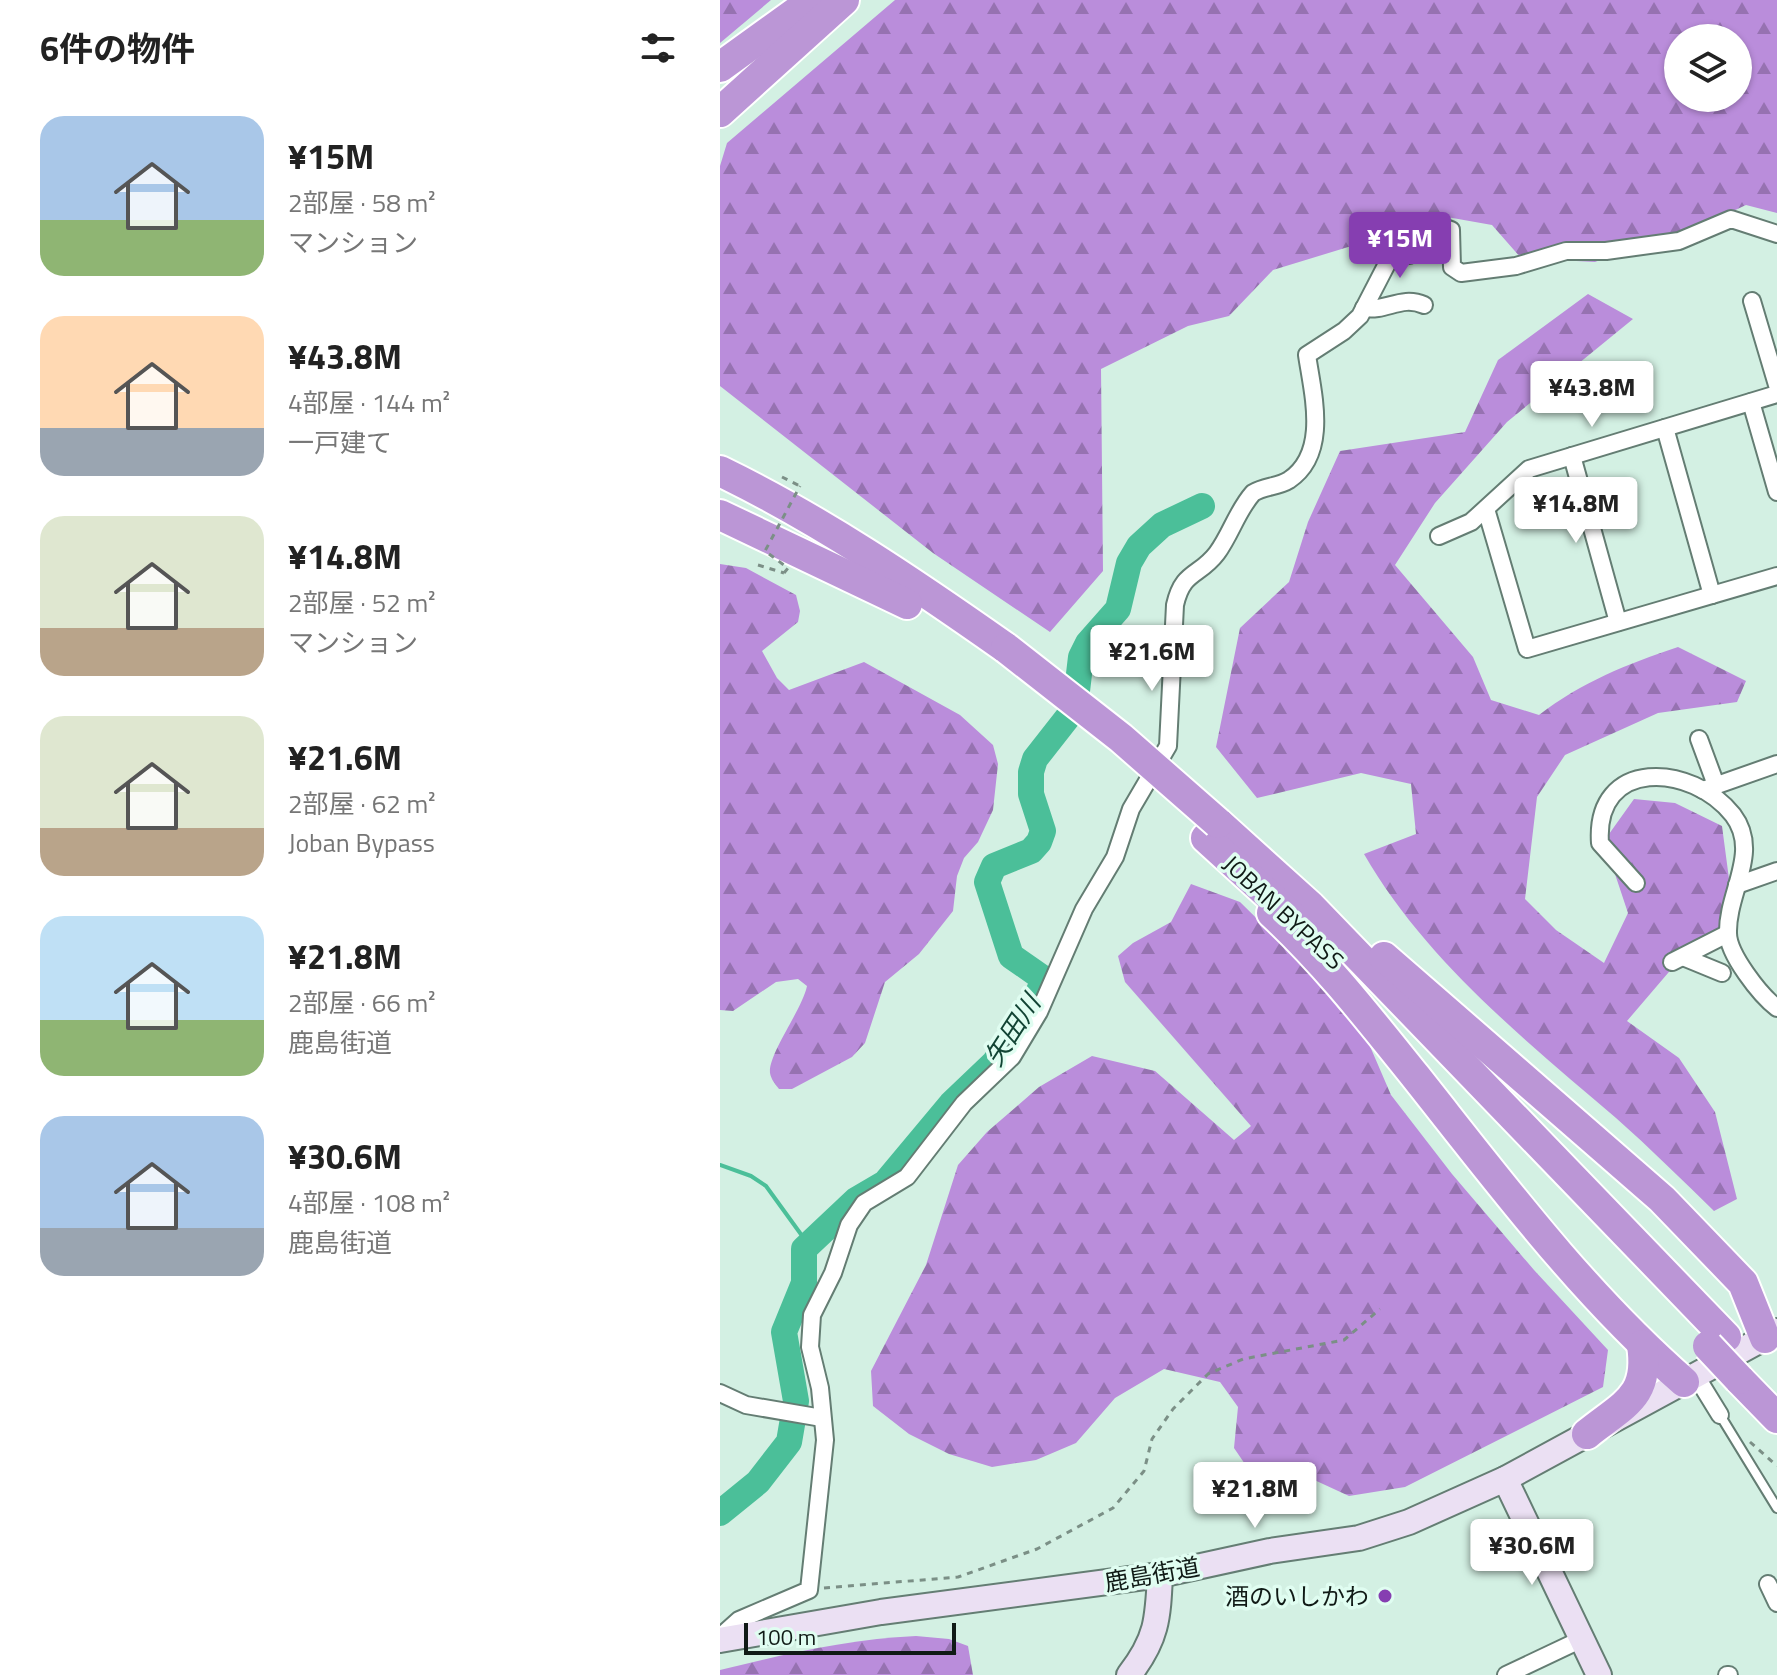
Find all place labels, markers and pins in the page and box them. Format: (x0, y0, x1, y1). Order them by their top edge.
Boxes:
pin: ¥15M (1353, 212, 1447, 280)
pin: ¥43.8M (1527, 361, 1657, 429)
pin: ¥14.8M (1511, 477, 1641, 545)
pin: ¥21.6M (1087, 625, 1217, 693)
pin: ¥21.8M (1190, 1462, 1320, 1530)
pin: ¥30.6M (1467, 1519, 1597, 1587)
place label: 酒のいしかわ (1225, 1578, 1369, 1614)
marker: 酒のいしかわ (1376, 1587, 1394, 1605)

